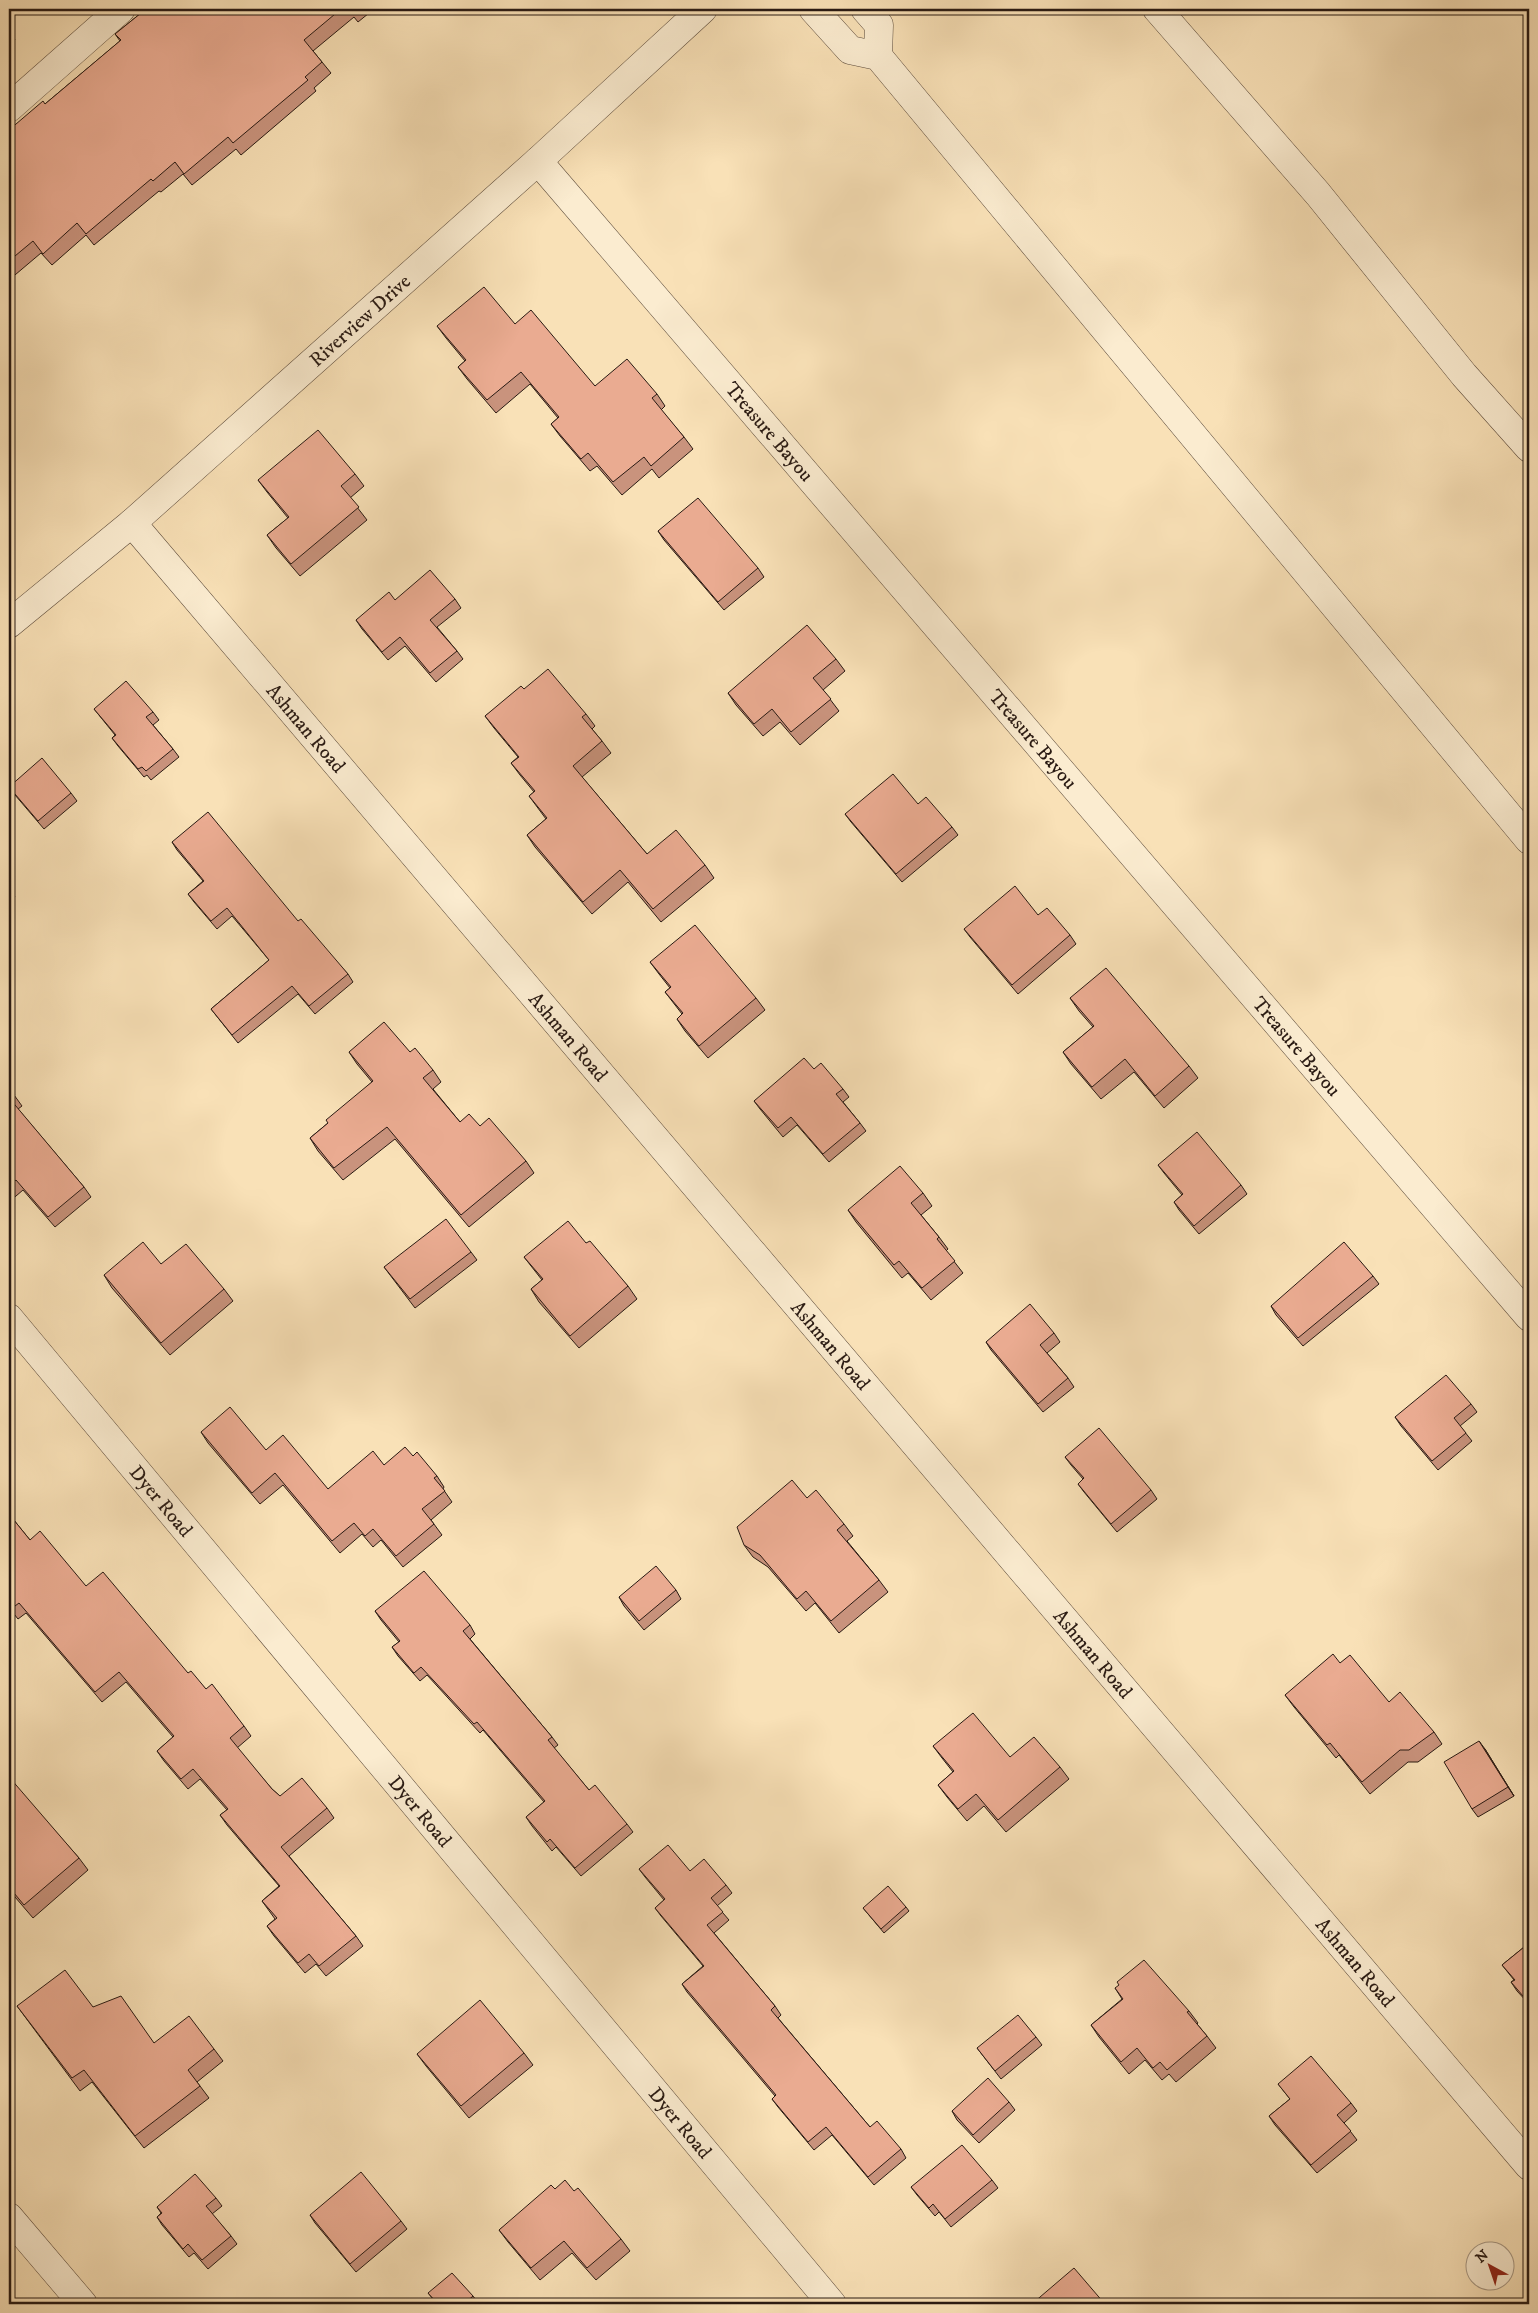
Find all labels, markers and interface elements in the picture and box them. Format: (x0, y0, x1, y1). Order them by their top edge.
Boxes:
street label: Riverview Drive (305, 270, 416, 373)
street label: Treasure Bayou (719, 377, 818, 487)
street label: Ashman Road (260, 679, 350, 779)
street label: Treasure Bayou (982, 685, 1082, 795)
street label: Ashman Road (522, 988, 612, 1087)
street label: Treasure Bayou (1246, 992, 1345, 1102)
street label: Ashman Road (785, 1296, 875, 1396)
street label: Dyer Road (123, 1461, 197, 1543)
street label: Ashman Road (1047, 1605, 1137, 1704)
street label: Dyer Road (382, 1771, 456, 1853)
street label: Ashman Road (1309, 1913, 1400, 2013)
street label: Dyer Road (642, 2083, 717, 2165)
north arrow (1466, 2240, 1516, 2290)
text: N (1472, 2246, 1493, 2267)

